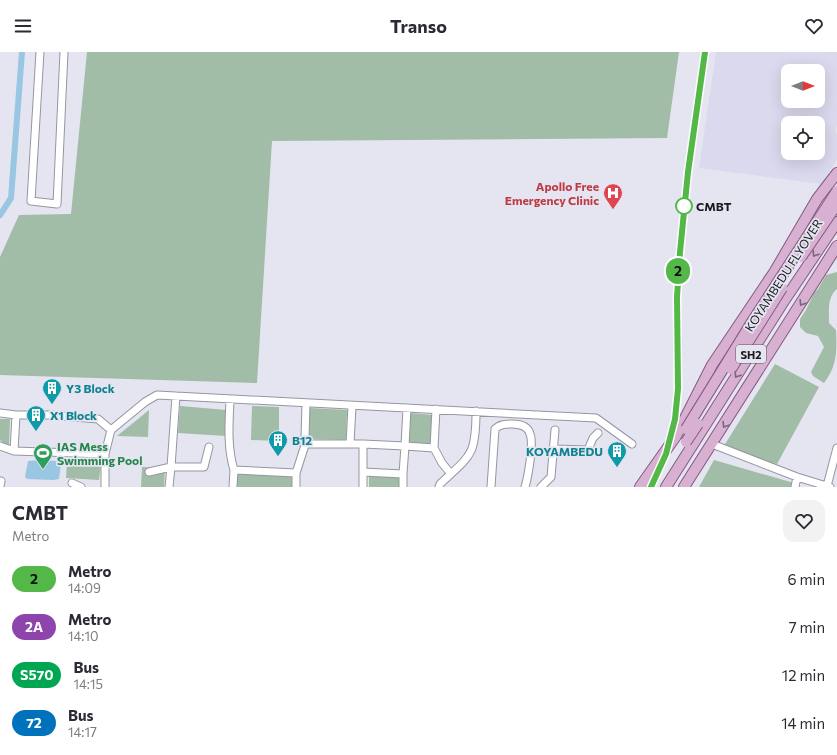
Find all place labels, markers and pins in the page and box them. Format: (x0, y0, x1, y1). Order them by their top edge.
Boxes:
place label: Apollo Free Emergency Clinic (505, 179, 599, 207)
hospital icon: Apollo Free Emergency Clinic (602, 182, 624, 210)
marker: CMBT (675, 197, 693, 215)
place label: CMBT (696, 199, 732, 213)
building icon: Y3 Block (41, 377, 63, 405)
place label: Y3 Block (66, 381, 115, 395)
building icon: X1 Block (25, 404, 47, 432)
place label: X1 Block (50, 408, 97, 422)
building icon: B12 (267, 429, 289, 457)
place label: B12 (292, 433, 312, 447)
place label: IAS Mess Swimming Pool (57, 439, 143, 467)
building icon: KOYAMBEDU (606, 440, 628, 468)
sports icon: IAS Mess Swimming Pool (32, 442, 54, 470)
place label: KOYAMBEDU (526, 444, 603, 458)

